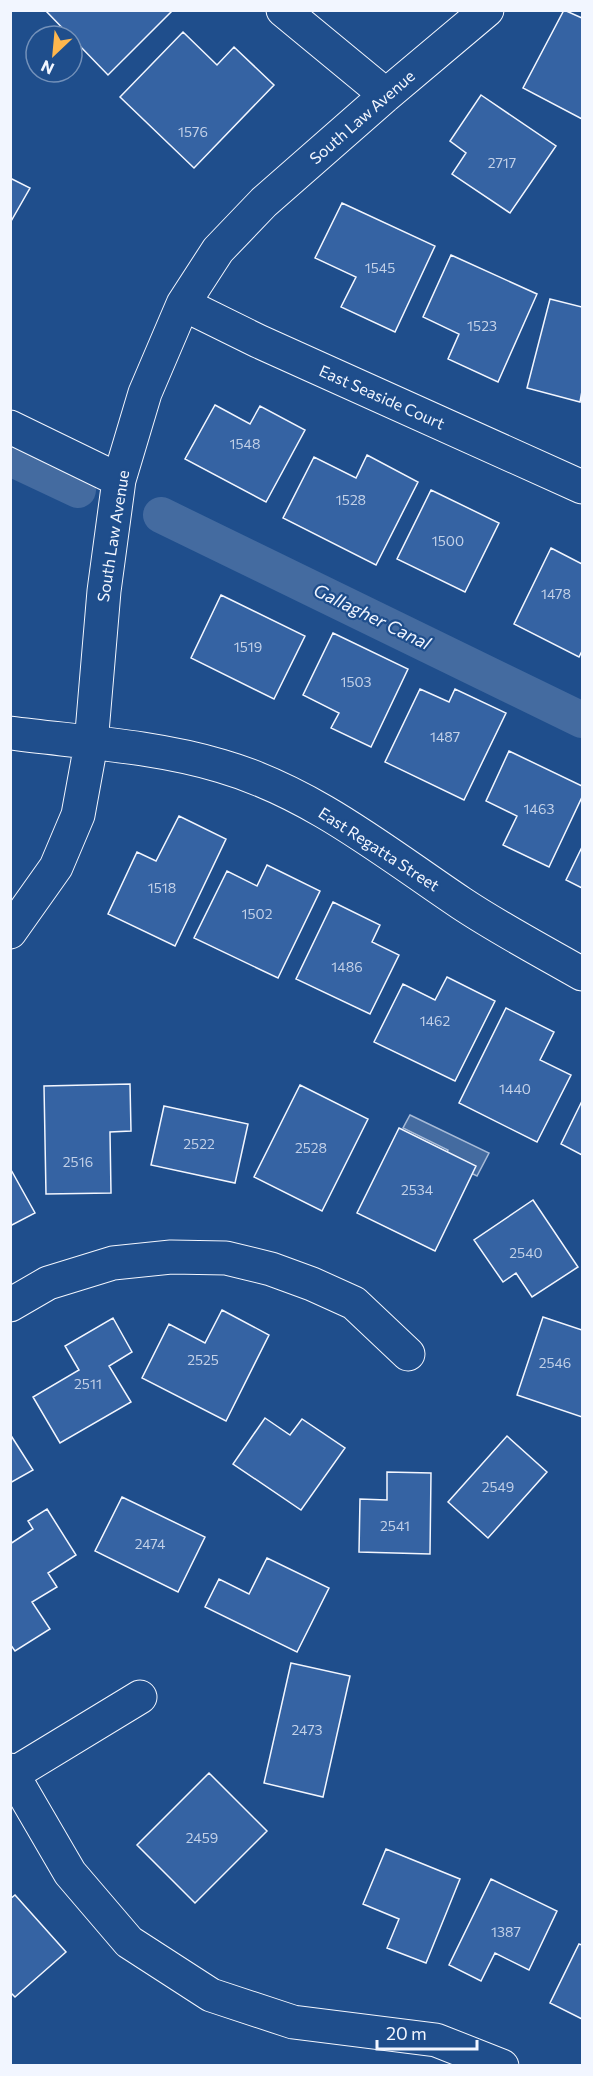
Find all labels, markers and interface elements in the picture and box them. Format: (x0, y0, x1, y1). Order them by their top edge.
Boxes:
north arrow (24, 24, 84, 84)
text: N (38, 57, 57, 79)
street label: South Law Avenue (305, 66, 418, 167)
house number: 1576 (178, 123, 208, 140)
house number: 2717 (488, 154, 516, 171)
house number: 1545 (365, 259, 395, 276)
house number: 1523 (467, 317, 497, 334)
street label: East Seaside Court (316, 360, 448, 433)
house number: 1548 (230, 435, 260, 452)
street label: South Law Avenue (93, 469, 132, 603)
house number: 1528 (336, 491, 366, 508)
house number: 1500 (432, 532, 464, 549)
water label: Gallagher Canal (310, 578, 435, 654)
house number: 1478 (541, 585, 571, 602)
house number: 1519 (234, 638, 262, 655)
house number: 1503 (340, 673, 372, 690)
house number: 1487 (430, 728, 460, 745)
house number: 1463 (524, 800, 554, 817)
street label: East Regatta Street (315, 802, 444, 895)
house number: 1518 (148, 879, 176, 896)
house number: 1502 (242, 905, 273, 922)
house number: 1486 (331, 958, 363, 975)
house number: 1462 (420, 1012, 451, 1029)
house number: 1440 (499, 1080, 531, 1097)
house number: 2522 (183, 1135, 215, 1152)
house number: 2528 (295, 1139, 327, 1156)
house number: 2516 (63, 1153, 93, 1170)
house number: 2534 (401, 1181, 434, 1198)
house number: 2540 (509, 1244, 543, 1261)
house number: 2525 (187, 1351, 219, 1368)
house number: 2546 (539, 1354, 571, 1371)
house number: 2511 (74, 1375, 102, 1392)
house number: 2549 (482, 1478, 514, 1495)
house number: 2541 (380, 1517, 410, 1534)
house number: 2474 (135, 1535, 166, 1552)
house number: 2473 (291, 1721, 323, 1738)
house number: 2459 (186, 1829, 218, 1846)
house number: 1387 (491, 1923, 521, 1940)
scale bar (377, 2013, 478, 2051)
text: 20 m (386, 2022, 427, 2044)

